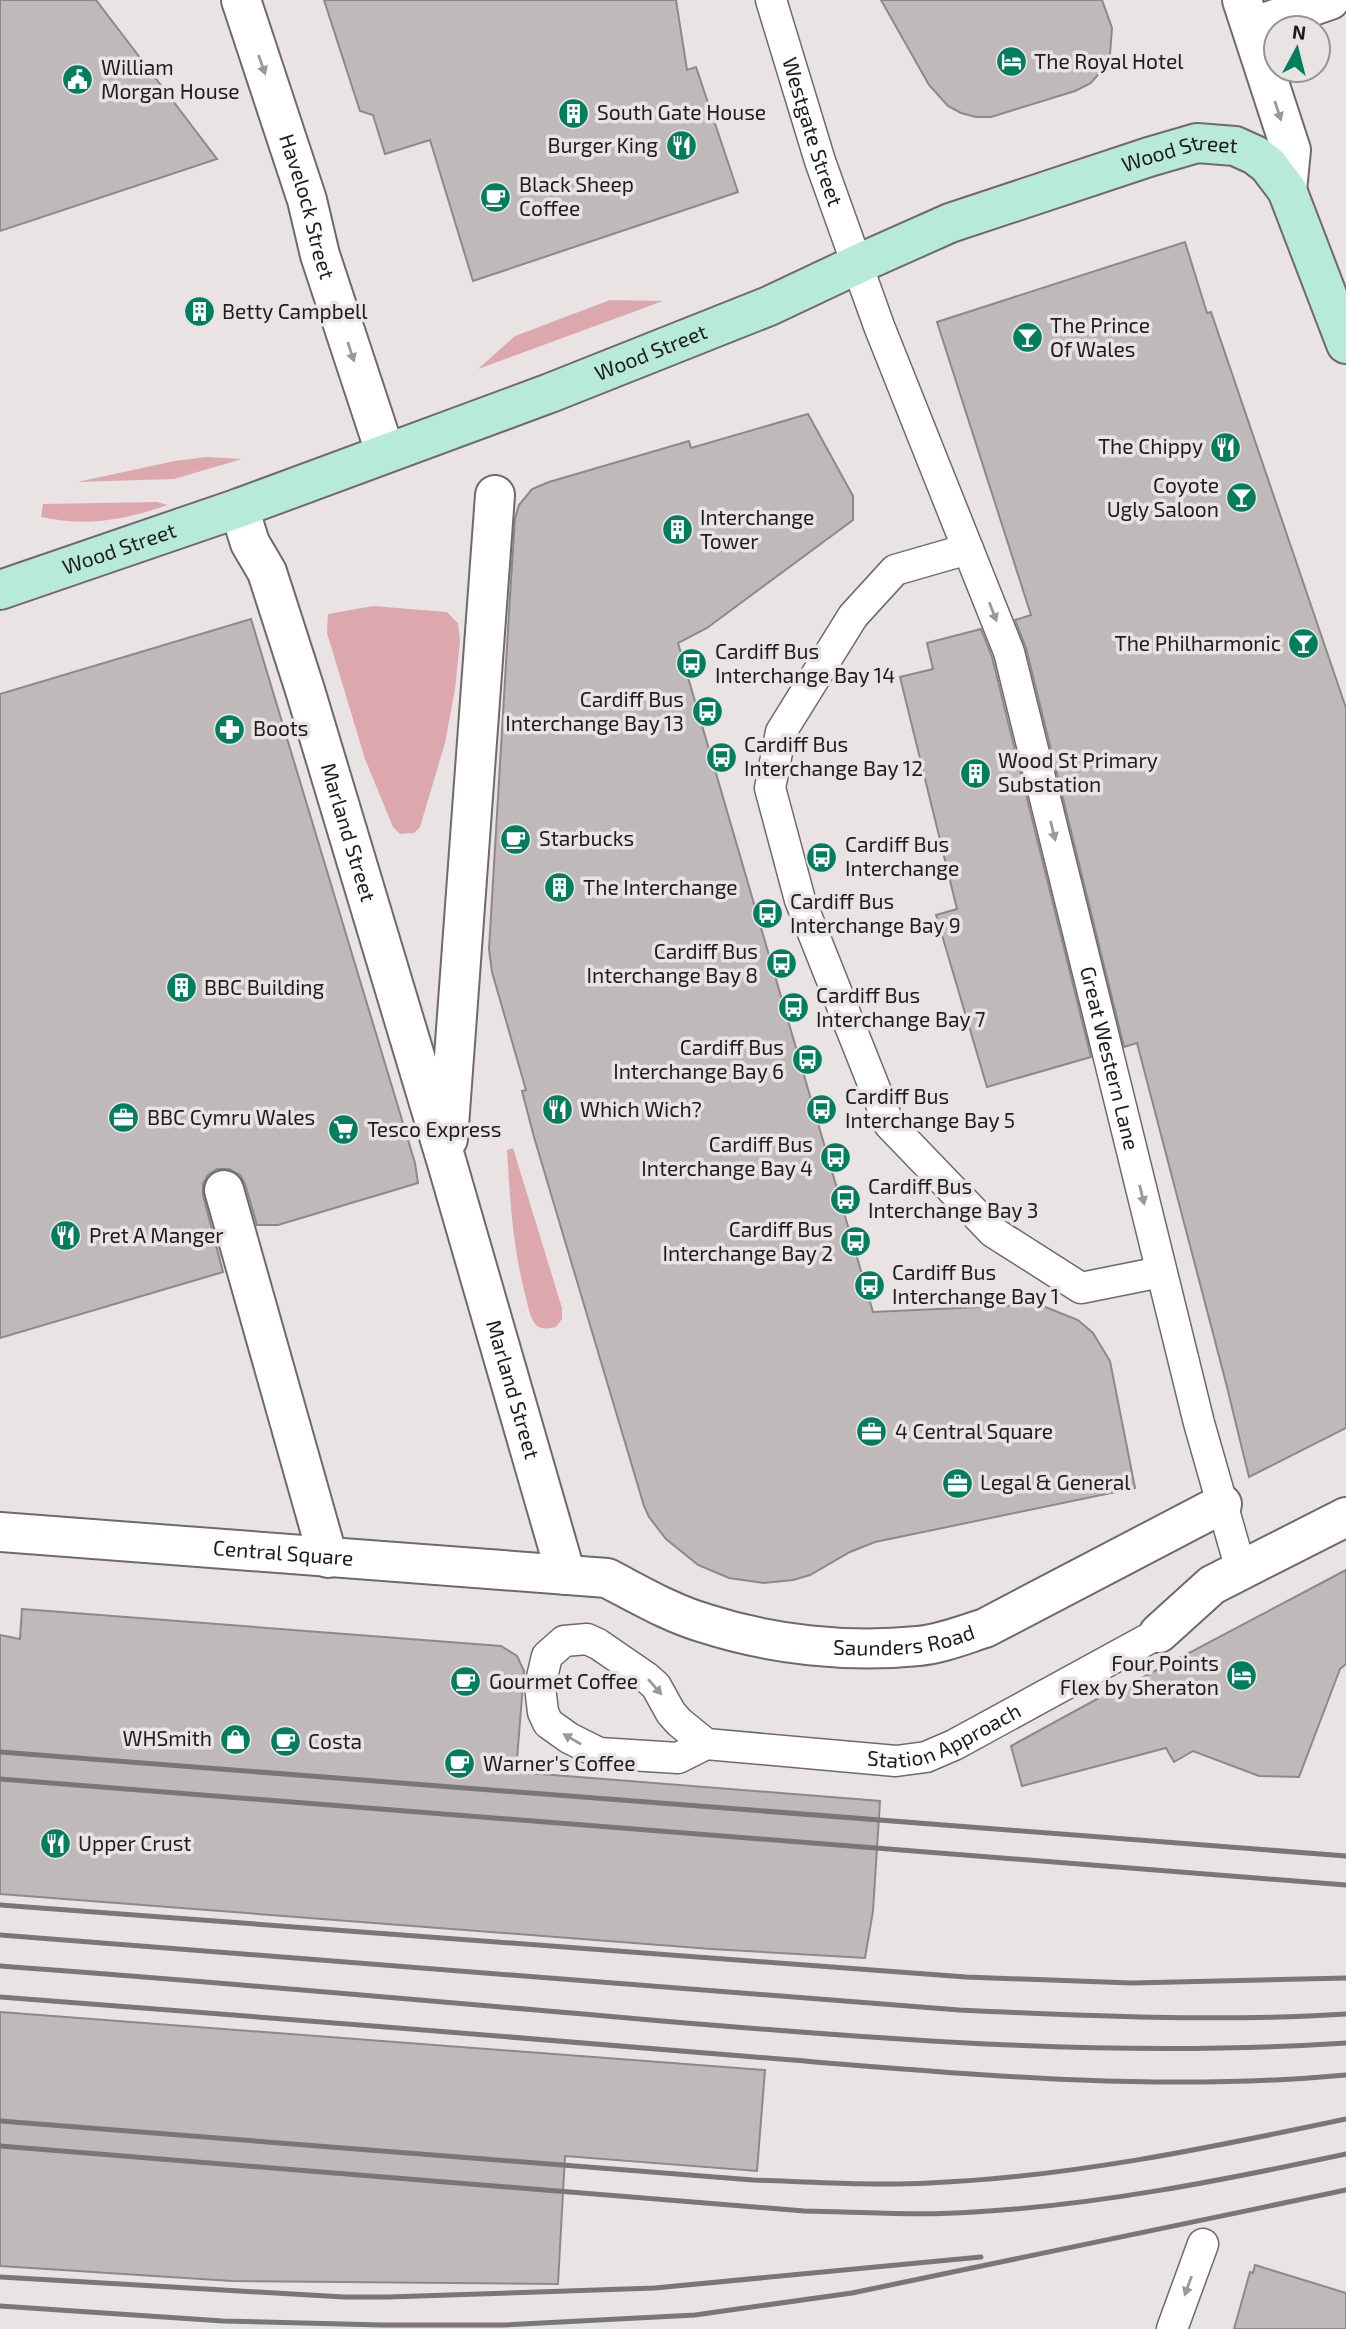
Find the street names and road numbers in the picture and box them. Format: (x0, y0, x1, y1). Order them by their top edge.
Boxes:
street label: Westgate Street (778, 54, 849, 209)
street label: Wood Street (1118, 129, 1239, 176)
street label: Havelock Street (275, 131, 341, 282)
street label: Wood Street (591, 318, 710, 385)
street label: Wood Street (59, 517, 179, 579)
street label: Marland Street (317, 760, 382, 904)
street label: Great Western Lane (1076, 963, 1145, 1153)
street label: Marland Street (482, 1317, 546, 1462)
street label: Central Square (212, 1534, 354, 1570)
street label: Saunders Road (832, 1618, 978, 1659)
street label: Station Approach (866, 1697, 1025, 1772)

